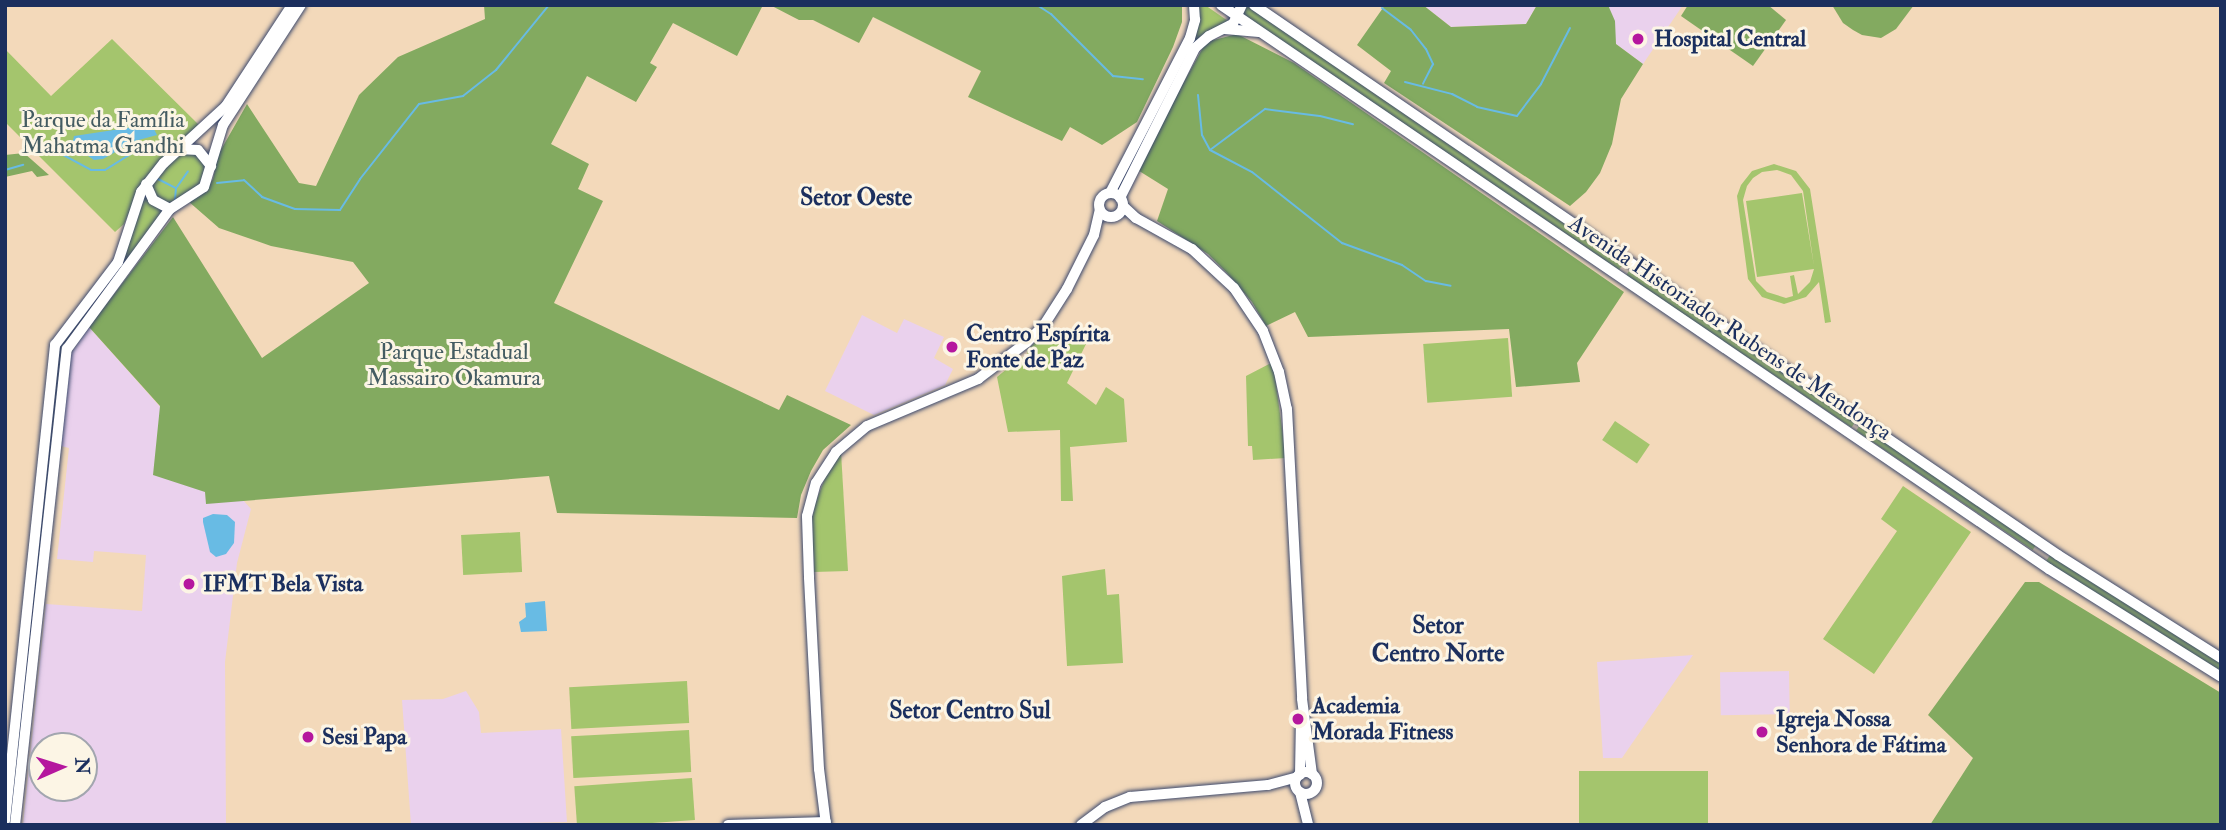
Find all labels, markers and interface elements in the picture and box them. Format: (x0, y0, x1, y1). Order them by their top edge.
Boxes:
place label: Hospital Central (1654, 25, 1806, 53)
marker: Hospital Central (1628, 29, 1648, 49)
park label: Parque da Família Mahatma Gandhi (21, 106, 185, 160)
district label: Setor Oeste (800, 184, 912, 212)
street label: Avenida Historiador Rubens de Mendonça (1563, 209, 1897, 447)
place label: Centro Espírita Fonte de Paz (966, 320, 1110, 374)
park label: Parque Estadual Massairo Okamura (367, 338, 541, 392)
marker: Centro Espírita Fonte de Paz (944, 339, 960, 355)
place label: IFMT Bela Vista (203, 570, 363, 598)
marker: IFMT Bela Vista (181, 576, 197, 592)
district label: Setor Centro Norte (1372, 612, 1504, 668)
place label: Academia Morada Fitness (1312, 692, 1453, 746)
district label: Setor Centro Sul (889, 697, 1051, 725)
place label: Igreja Nossa Senhora de Fátima (1776, 705, 1946, 759)
marker: Academia Morada Fitness (1290, 711, 1306, 727)
place label: Sesi Papa (322, 723, 407, 751)
marker: Igreja Nossa Senhora de Fátima (1754, 724, 1770, 740)
marker: Sesi Papa (300, 729, 316, 745)
north arrow (28, 732, 98, 802)
text: N (70, 757, 94, 775)

